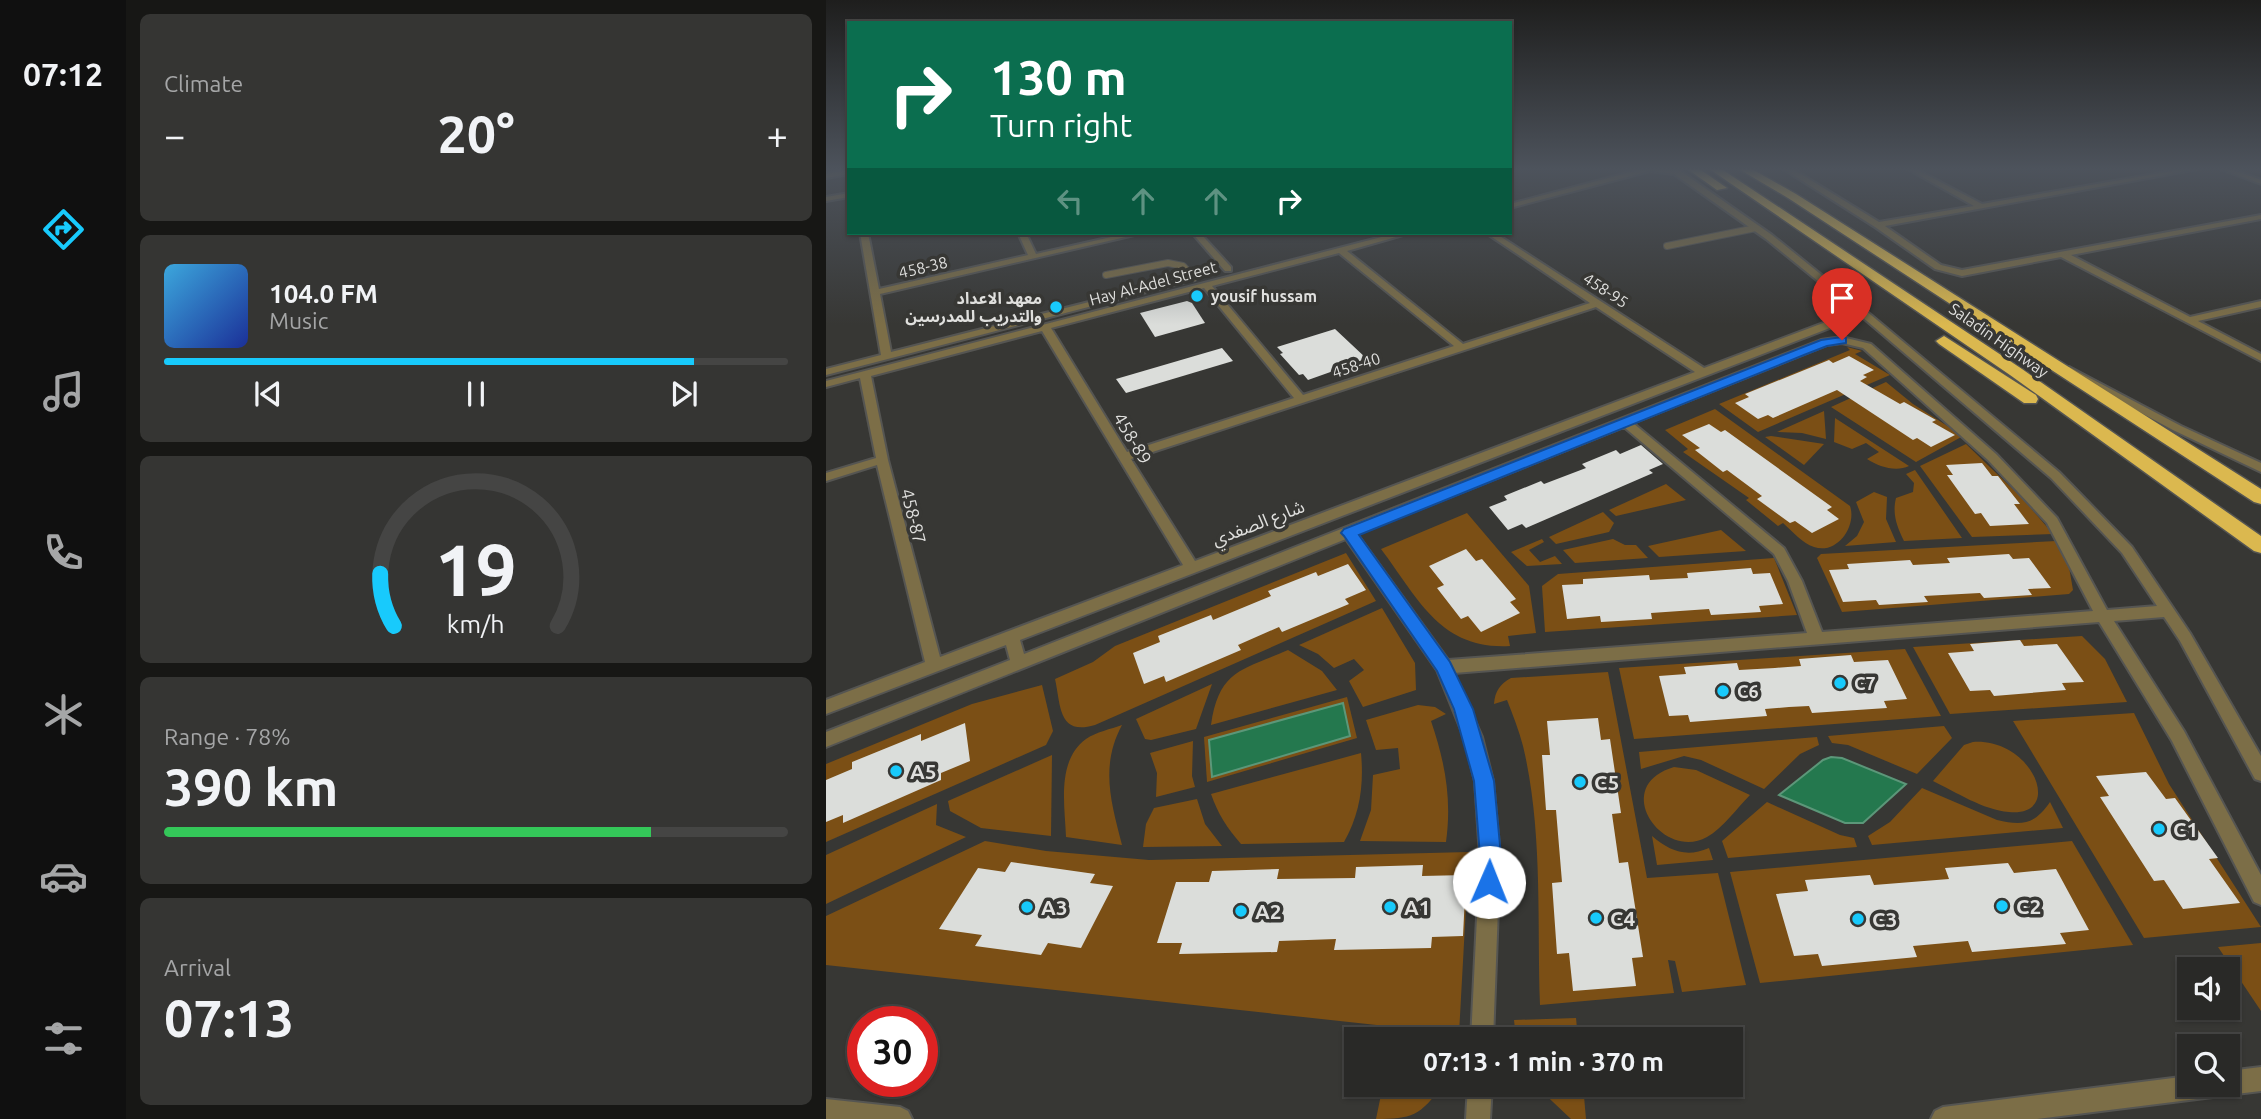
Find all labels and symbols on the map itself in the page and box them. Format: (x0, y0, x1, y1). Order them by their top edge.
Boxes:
street label: 458-38 (897, 253, 949, 281)
street label: Hay Al-Adel Street (1087, 257, 1219, 309)
pin (1812, 268, 1872, 340)
street label: 458-95 (1580, 269, 1632, 311)
place label: yousif hussam (1211, 287, 1317, 305)
marker: yousif hussam (1189, 288, 1205, 304)
place label: معهد الاعداد والتدريب للمدرسين (905, 289, 1042, 326)
marker: معهد الاعداد والتدريب للمدرسين (1048, 299, 1064, 315)
street label: Saladin Highway (1946, 299, 2052, 381)
street label: 458-40 (1330, 349, 1382, 381)
street label: 458-89 (1110, 409, 1156, 467)
street label: 458-87 (898, 486, 930, 546)
street label: شارع الصفدي (1209, 495, 1309, 553)
place label: C7 (1854, 673, 1876, 693)
marker: C7 (1832, 675, 1848, 691)
place label: C6 (1737, 681, 1759, 701)
marker: C6 (1715, 683, 1731, 699)
place label: A5 (910, 759, 937, 783)
marker: A5 (888, 763, 904, 779)
place label: C5 (1594, 770, 1619, 794)
marker: C5 (1572, 774, 1588, 790)
place label: C1 (2173, 817, 2198, 841)
marker: C1 (2151, 821, 2167, 837)
position arrow (1452, 845, 1526, 919)
place label: C2 (2016, 894, 2041, 918)
place label: A3 (1041, 895, 1068, 919)
place label: A1 (1404, 895, 1431, 919)
marker: C2 (1994, 898, 2010, 914)
marker: A3 (1019, 899, 1035, 915)
place label: A2 (1255, 899, 1282, 923)
marker: A1 (1382, 899, 1398, 915)
marker: A2 (1233, 903, 1249, 919)
place label: C4 (1610, 906, 1635, 930)
place label: C3 (1872, 907, 1897, 931)
marker: C4 (1588, 910, 1604, 926)
marker: C3 (1850, 911, 1866, 927)
speed limit sign: 30 (847, 1006, 938, 1097)

